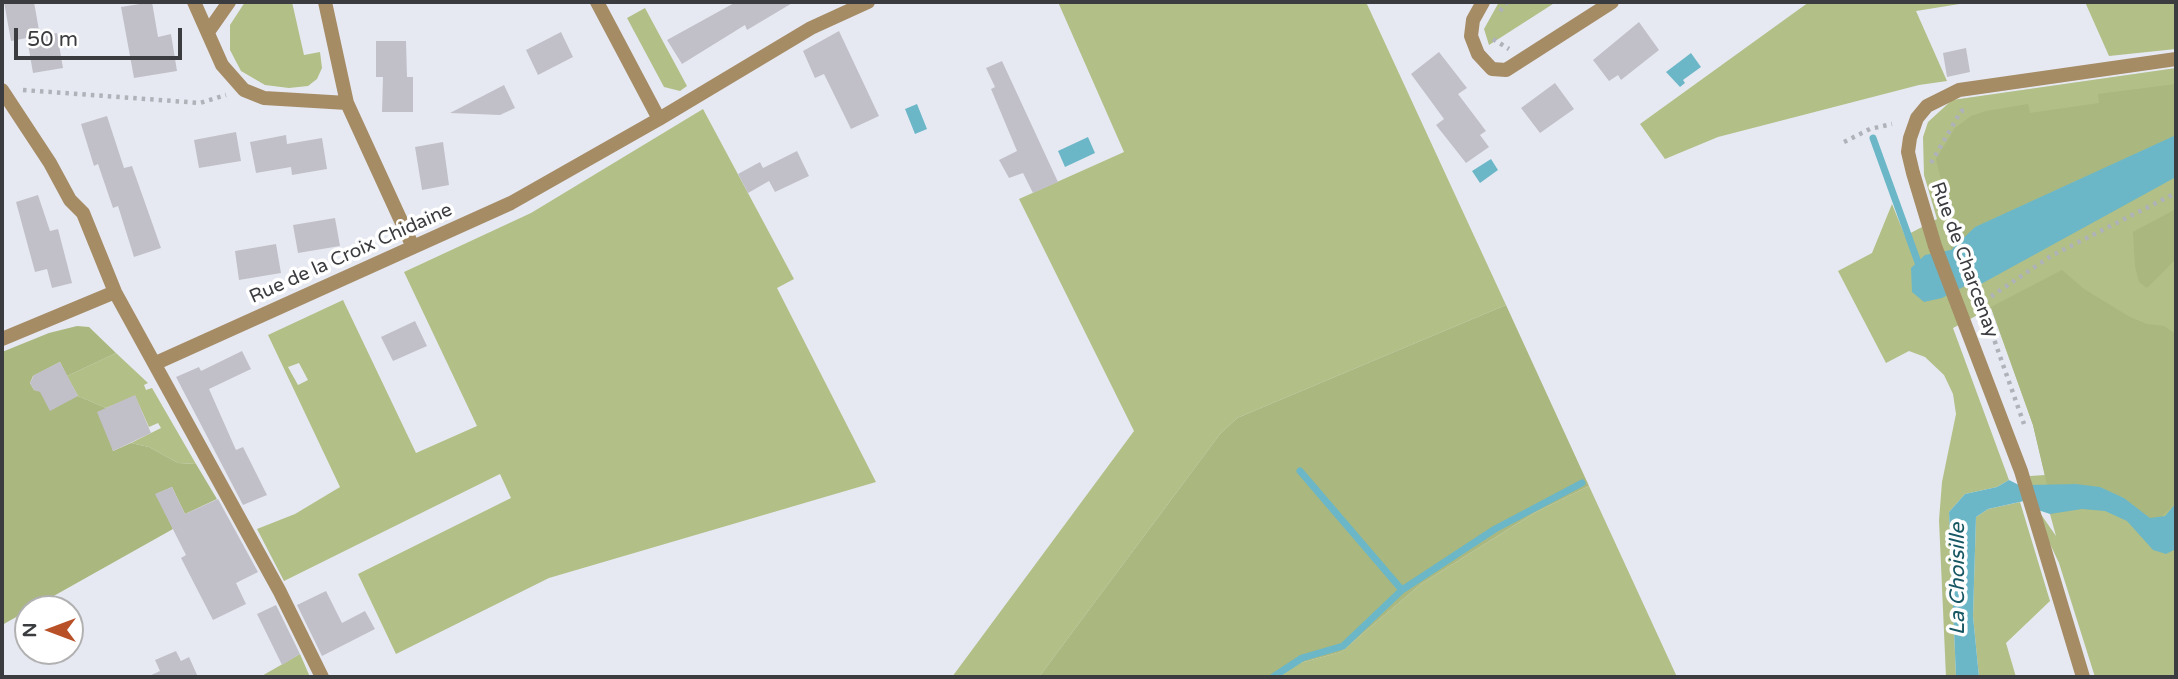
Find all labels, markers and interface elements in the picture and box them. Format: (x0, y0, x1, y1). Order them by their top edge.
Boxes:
scale bar (18, 14, 186, 58)
text: 50 m (27, 27, 78, 52)
street label: Rue de Charcenay (1925, 179, 2003, 341)
street label: Rue de la Croix Chidaine (246, 199, 456, 309)
water label: La Choisille (1945, 523, 1971, 635)
north arrow (14, 595, 84, 665)
text: N (19, 622, 41, 638)

